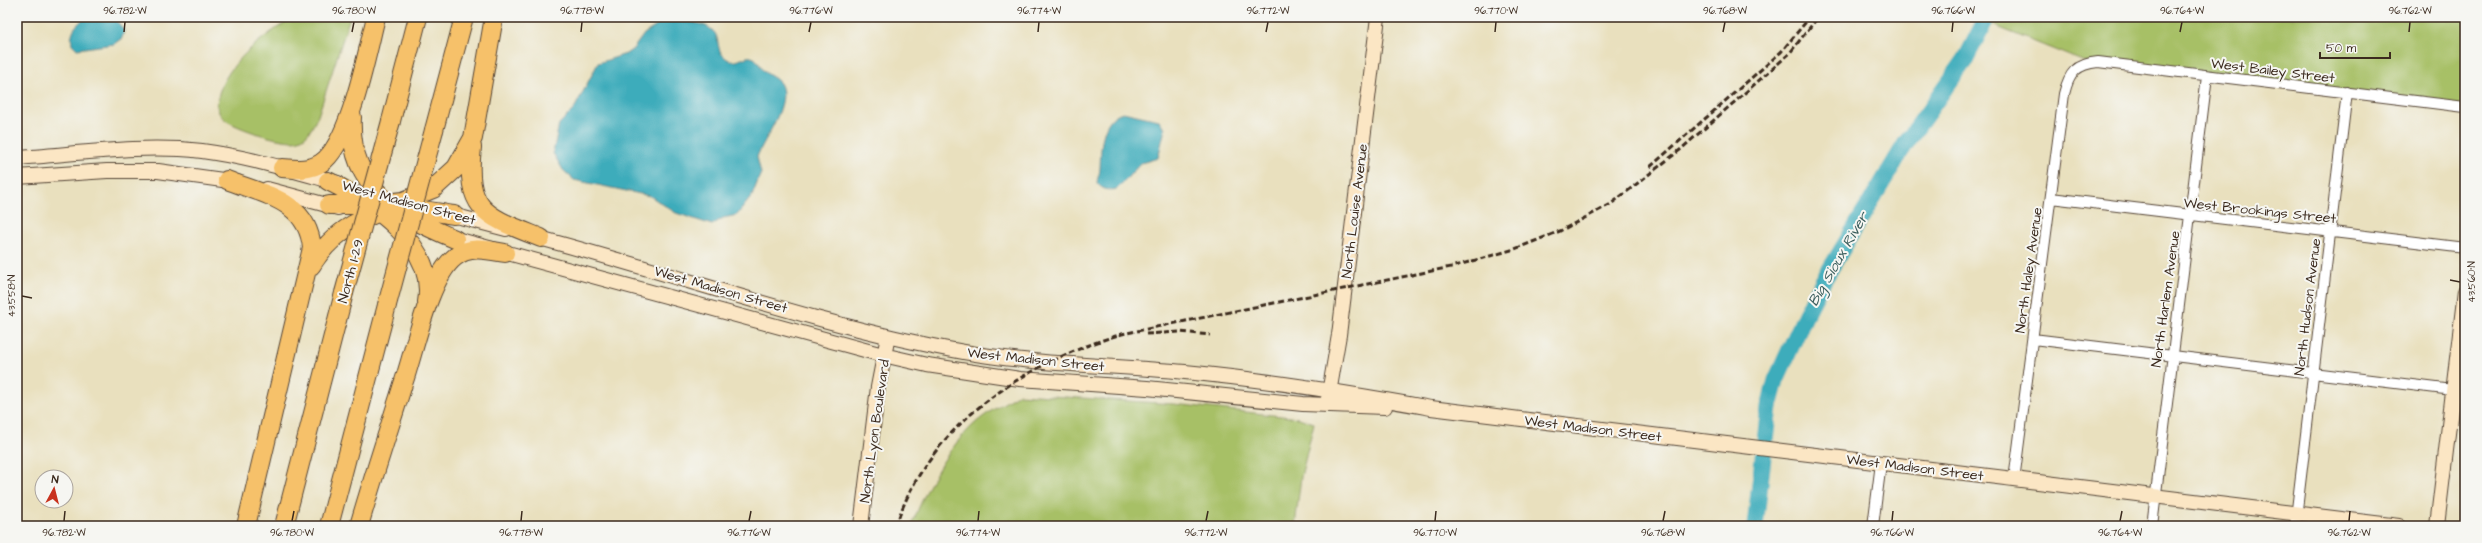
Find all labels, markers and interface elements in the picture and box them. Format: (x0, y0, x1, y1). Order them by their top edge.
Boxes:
text: 96.782°W (103, 4, 147, 18)
text: 96.780°W (332, 4, 377, 18)
text: 96.778°W (560, 4, 604, 18)
text: 96.776°W (789, 4, 833, 18)
text: 96.774°W (1017, 4, 1062, 18)
text: 96.772°W (1247, 4, 1290, 18)
text: 96.770°W (1474, 4, 1518, 18)
text: 96.768°W (1703, 4, 1748, 18)
text: 96.766°W (1931, 4, 1975, 18)
text: 96.764°W (2160, 4, 2205, 18)
text: 96.762°W (2388, 4, 2432, 18)
scale bar (2320, 34, 2390, 60)
text: 50 m (2326, 40, 2357, 57)
street label: West Bailey Street (2210, 53, 2336, 89)
street label: North Louise Avenue (1337, 142, 1373, 279)
street label: West Madison Street (340, 175, 478, 231)
street label: West Brookings Street (2183, 193, 2337, 229)
street label: North Haley Avenue (2010, 206, 2048, 334)
water label: Big Sioux River (1803, 207, 1875, 310)
street label: North Harlem Avenue (2147, 229, 2186, 369)
street label: North I-29 (333, 237, 369, 305)
street label: North Hudson Avenue (2290, 237, 2326, 377)
street label: West Madison Street (652, 261, 790, 319)
text: 43.560°N (2465, 261, 2479, 303)
text: 43.558°N (5, 275, 19, 317)
street label: West Madison Street (966, 343, 1106, 377)
street label: North Lyon Boulevard (855, 358, 895, 504)
street label: West Madison Street (1523, 411, 1663, 447)
street label: West Madison Street (1845, 450, 1985, 486)
north arrow (34, 469, 74, 509)
text: N (51, 472, 60, 487)
text: 96.782°W (42, 526, 86, 540)
text: 96.780°W (270, 526, 315, 540)
text: 96.778°W (499, 526, 543, 540)
text: 96.776°W (727, 526, 771, 540)
text: 96.774°W (956, 526, 1001, 540)
text: 96.772°W (1185, 526, 1228, 540)
text: 96.770°W (1413, 526, 1457, 540)
text: 96.768°W (1641, 526, 1686, 540)
text: 96.766°W (1870, 526, 1914, 540)
text: 96.764°W (2098, 526, 2143, 540)
text: 96.762°W (2327, 526, 2371, 540)

